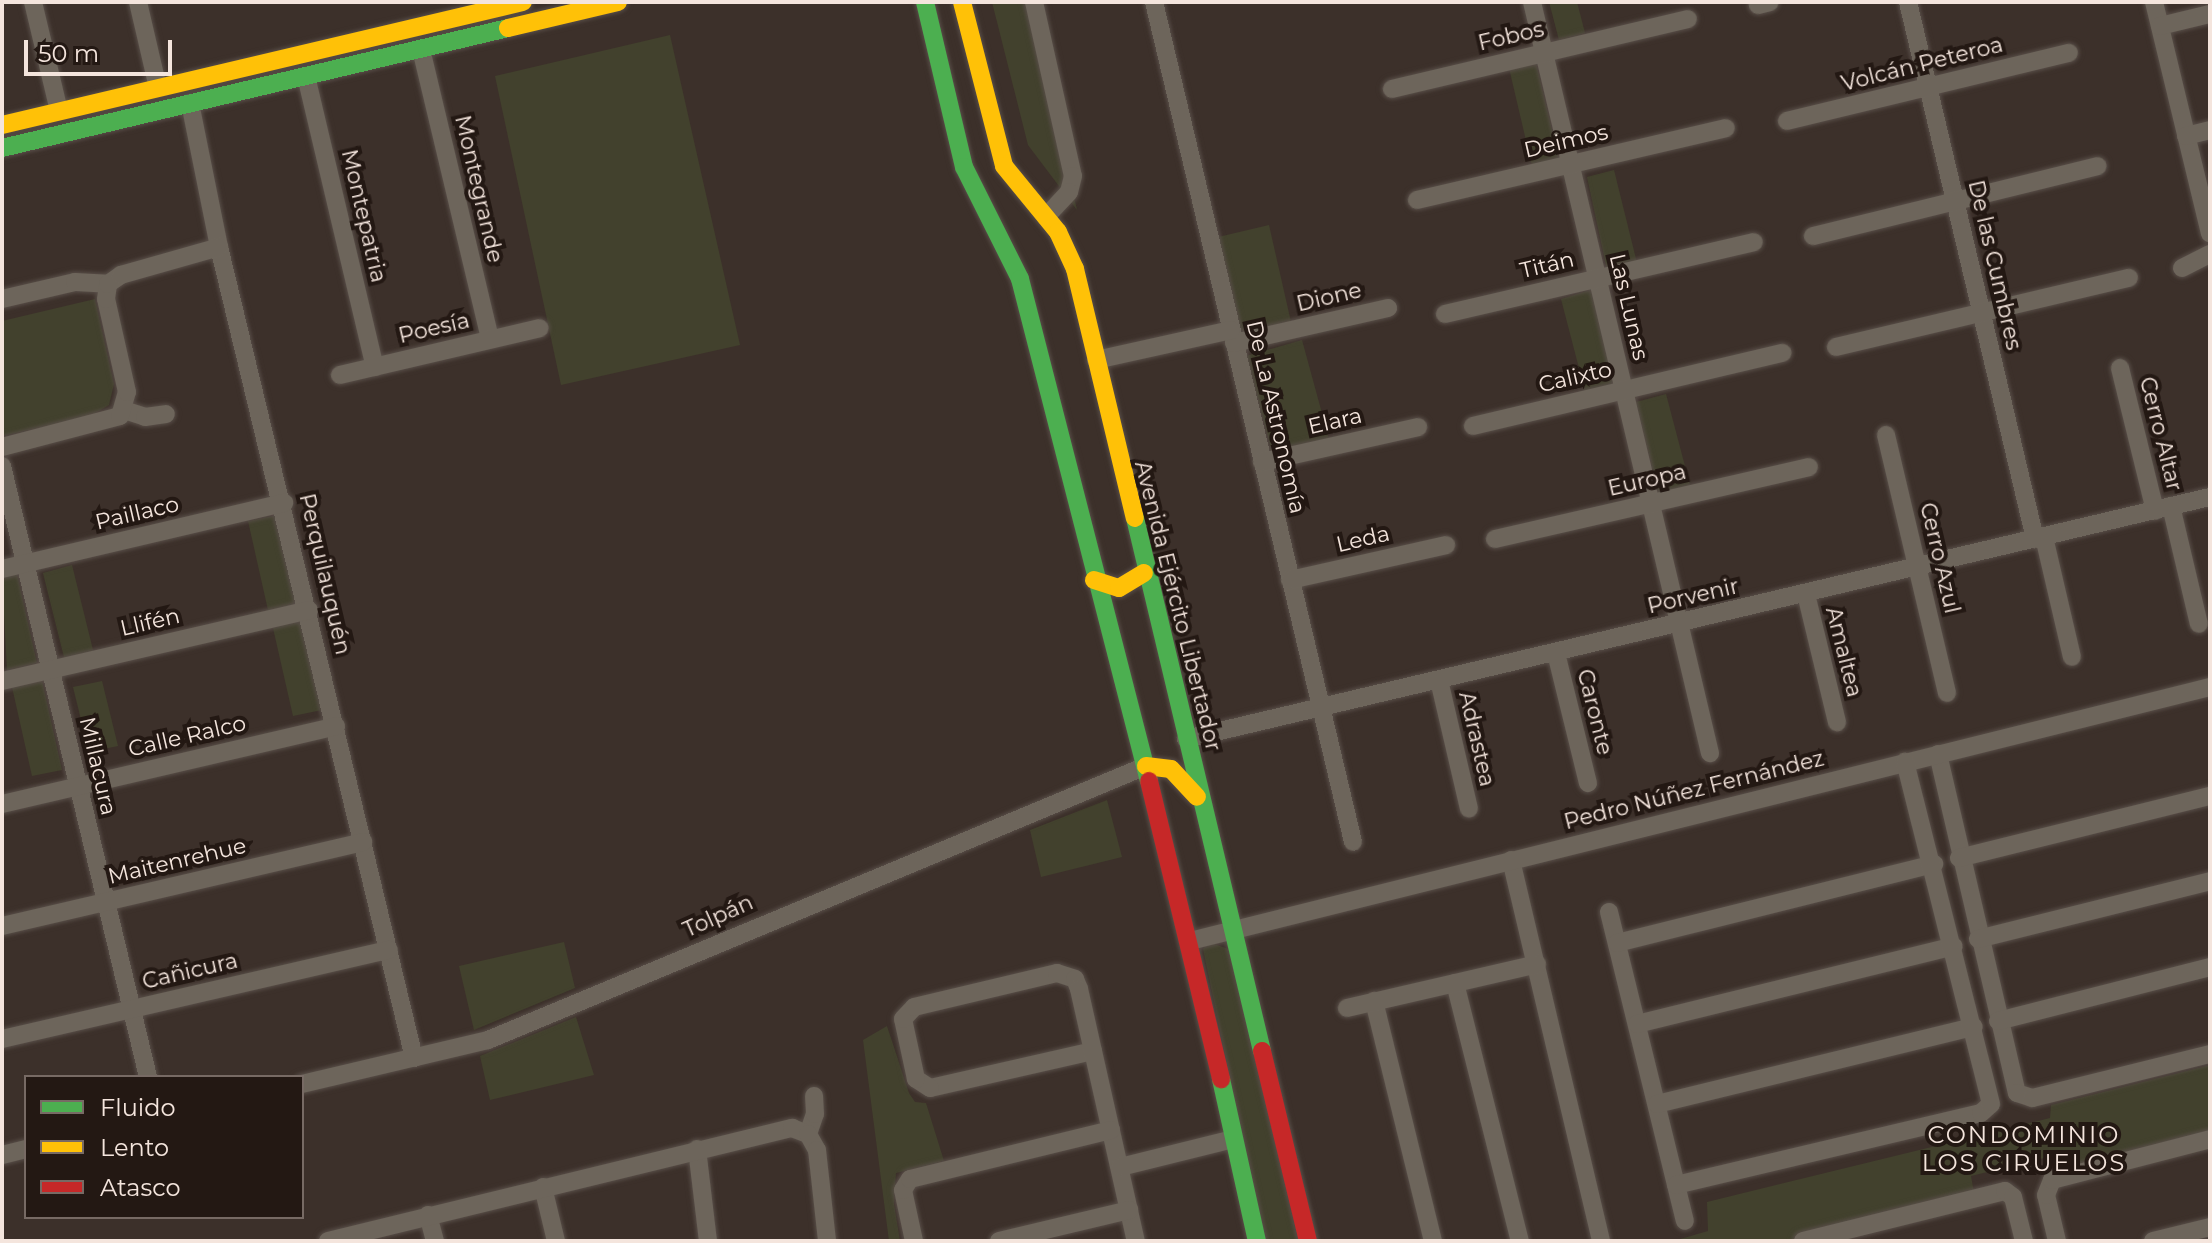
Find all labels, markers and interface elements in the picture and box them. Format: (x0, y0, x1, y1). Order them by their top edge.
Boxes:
street label: Fobos (1475, 16, 1547, 56)
scale bar (28, 24, 176, 74)
street label: Volcán Peteroa (1838, 31, 2006, 97)
text: 50 m (38, 39, 99, 68)
street label: Montegrande (449, 113, 509, 265)
street label: Deimos (1521, 119, 1611, 163)
street label: Montepatria (336, 147, 392, 285)
street label: De las Cumbres (1963, 178, 2027, 352)
street label: Titán (1517, 246, 1577, 284)
street label: Las Lunas (1604, 251, 1654, 363)
street label: Dione (1294, 277, 1364, 317)
street label: Poesía (396, 307, 472, 349)
street label: De La Astronomía (1241, 318, 1311, 516)
street label: Calixto (1536, 356, 1614, 398)
street label: Cerro Altar (2134, 374, 2188, 494)
street label: Elara (1305, 402, 1365, 440)
street label: Avenida Ejército Libertador (1129, 458, 1227, 754)
street label: Europa (1605, 458, 1689, 502)
street label: Paillaco (93, 491, 181, 535)
street label: Perquilauquén (294, 491, 356, 657)
street label: Cerro Azul (1914, 500, 1966, 616)
street label: Leda (1334, 520, 1392, 558)
street label: Porvenir (1645, 573, 1741, 619)
street label: Llifén (118, 602, 182, 642)
street label: Amaltea (1820, 604, 1868, 700)
street label: Caronte (1572, 666, 1618, 758)
street label: Adrastea (1453, 689, 1501, 789)
street label: Calle Ralco (126, 710, 248, 762)
street label: Millacura (74, 714, 122, 818)
street label: Pedro Núñez Fernández (1561, 745, 1827, 835)
street label: Maitenrehue (105, 832, 249, 890)
street label: Tolpán (679, 889, 757, 943)
street label: Cañicura (140, 947, 240, 995)
legend (24, 1075, 304, 1219)
text: Fluido (100, 1093, 176, 1122)
district label: CONDOMINIO LOS CIRUELOS (1922, 1121, 2126, 1177)
text: Lento (100, 1133, 169, 1162)
text: Atasco (100, 1173, 181, 1202)

